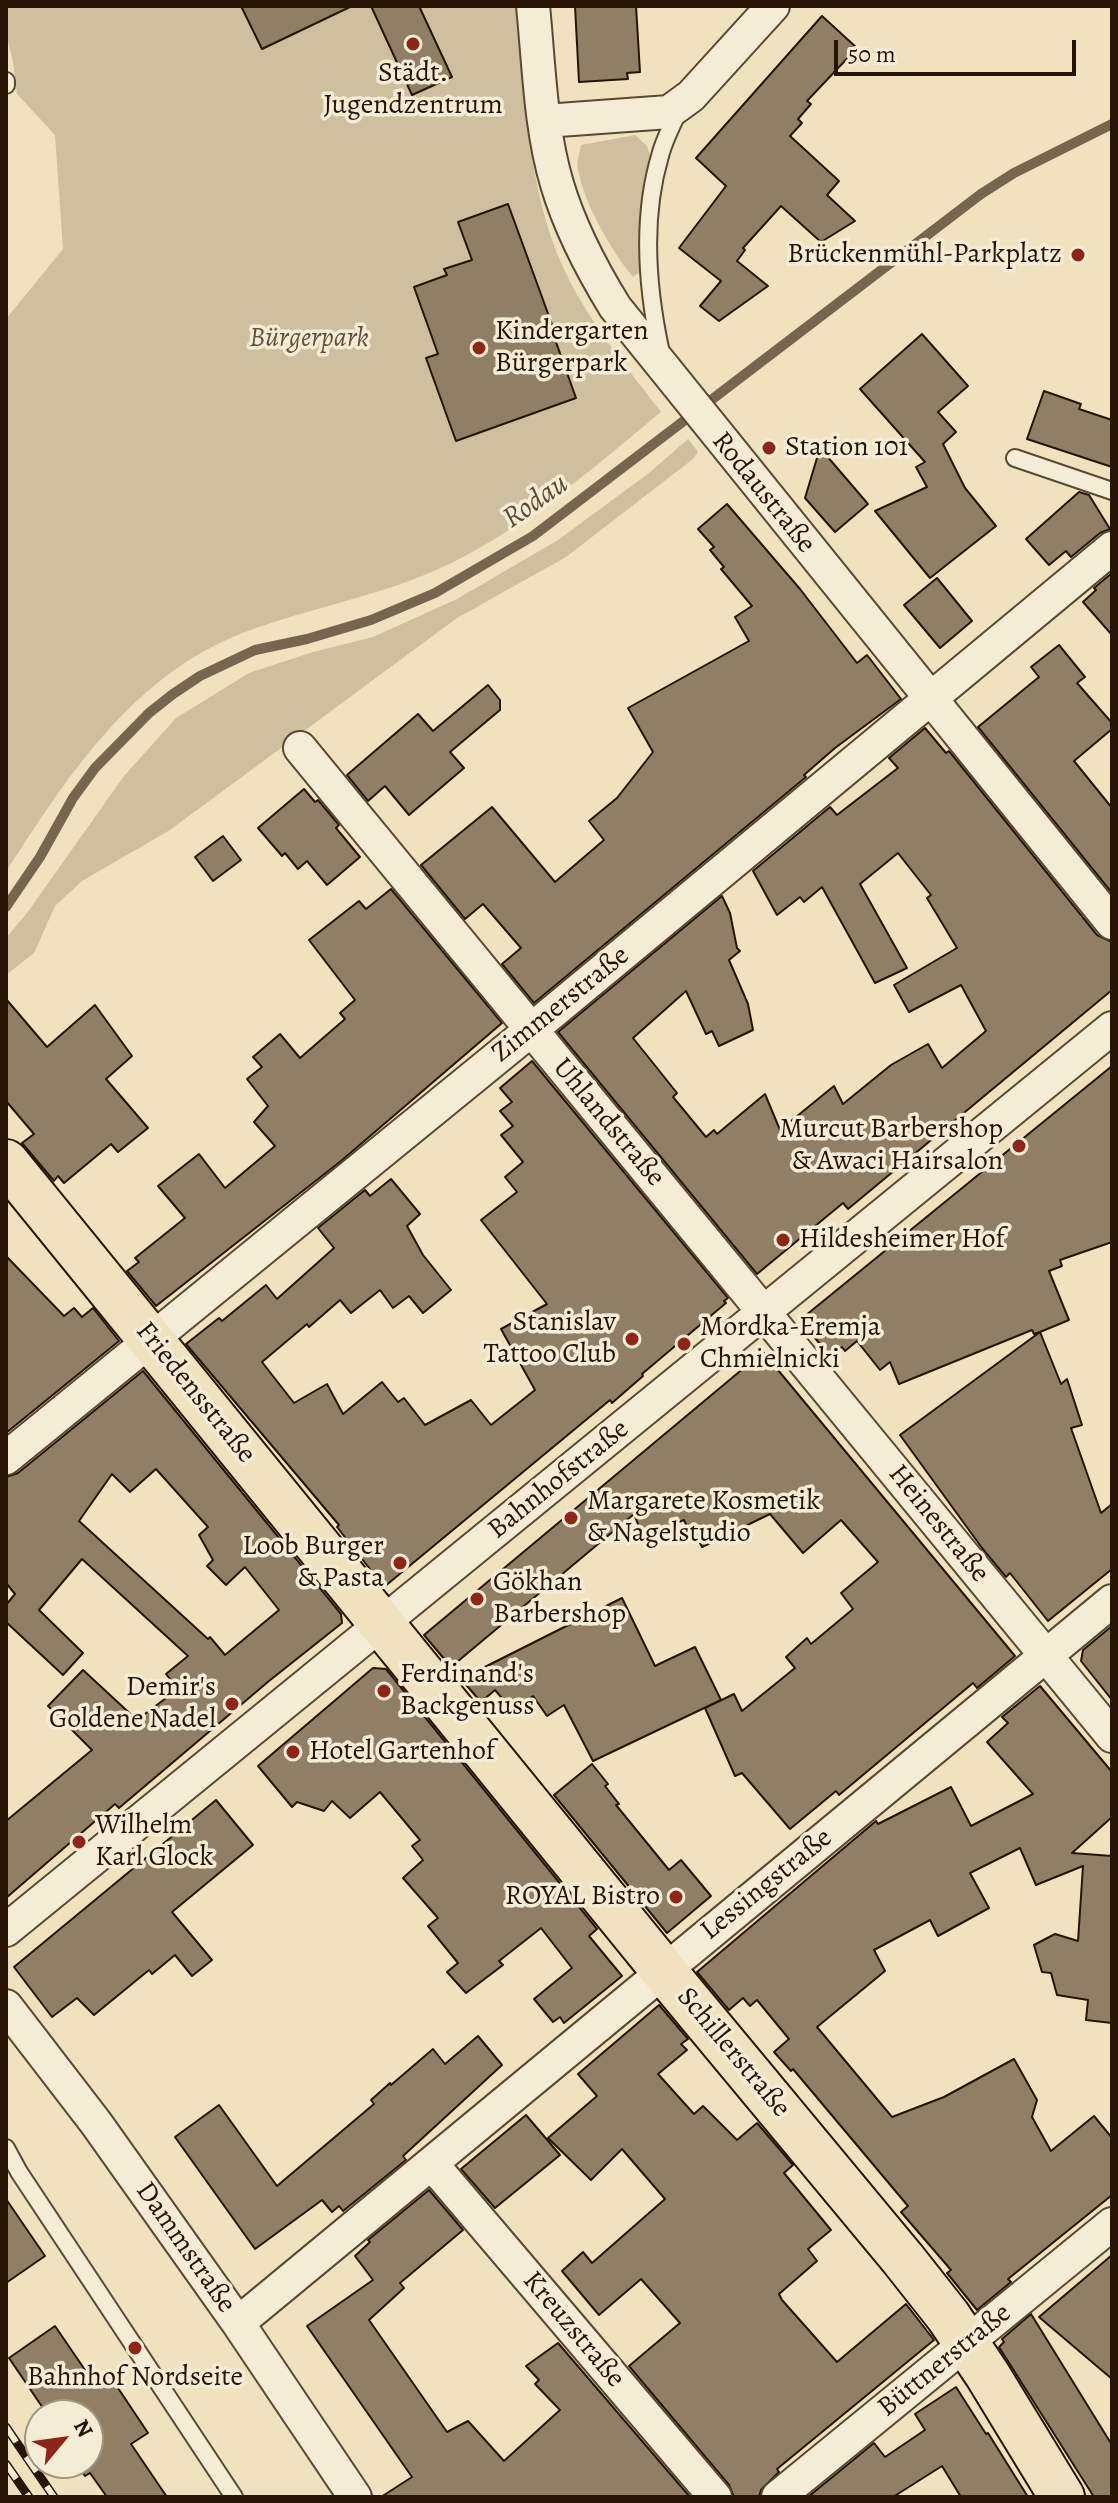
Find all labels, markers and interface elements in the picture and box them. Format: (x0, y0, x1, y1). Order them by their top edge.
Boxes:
scale bar (838, 24, 1080, 74)
marker: Städt. Jugendzentrum (404, 35, 422, 53)
text: 50 m (848, 38, 896, 70)
place label: Städt. Jugendzentrum (323, 57, 503, 123)
place label: Brückenmühl-Parkplatz (787, 238, 1062, 272)
marker: Brückenmühl-Parkplatz (1069, 246, 1087, 264)
place label: Kindergarten Bürgerpark (495, 315, 649, 381)
park label: Bürgerpark (249, 322, 369, 356)
marker: Kindergarten Bürgerpark (470, 339, 488, 357)
street label: Rodaustraße (704, 425, 822, 561)
place label: Station 101 (785, 431, 908, 465)
marker: Station 101 (760, 439, 778, 457)
water label: Rodau (497, 467, 575, 537)
street label: Zimmerstraße (486, 939, 636, 1071)
street label: Uhlandstraße (545, 1052, 671, 1194)
place label: Murcut Barbershop & Awaci Hairsalon (780, 1113, 1003, 1179)
marker: Murcut Barbershop & Awaci Hairsalon (1010, 1137, 1028, 1155)
place label: Hildesheimer Hof (799, 1223, 1005, 1257)
marker: Hildesheimer Hof (774, 1231, 792, 1249)
place label: Stanislav Tattoo Club (483, 1306, 616, 1372)
place label: Mordka-Eremja Chmielnicki (700, 1311, 881, 1377)
street label: Friedensstraße (128, 1316, 262, 1470)
marker: Stanislav Tattoo Club (623, 1330, 641, 1348)
marker: Mordka-Eremja Chmielnicki (675, 1335, 693, 1353)
street label: Bahnhofstraße (482, 1413, 636, 1547)
street label: Heinestraße (880, 1458, 996, 1590)
place label: Margarete Kosmetik & Nagelstudio (587, 1485, 820, 1551)
marker: Margarete Kosmetik & Nagelstudio (562, 1509, 580, 1527)
place label: Loob Burger & Pasta (242, 1530, 384, 1596)
marker: Loob Burger & Pasta (391, 1554, 409, 1572)
place label: Gökhan Barbershop (493, 1566, 626, 1632)
marker: Gökhan Barbershop (468, 1590, 486, 1608)
place label: Ferdinand's Backgenuss (400, 1658, 535, 1724)
place label: Demir's Goldene Nadel (49, 1671, 216, 1737)
marker: Ferdinand's Backgenuss (375, 1682, 393, 1700)
marker: Demir's Goldene Nadel (223, 1695, 241, 1713)
place label: Hotel Gartenhof (309, 1735, 495, 1769)
marker: Hotel Gartenhof (284, 1743, 302, 1761)
place label: Wilhelm Karl Glock (95, 1809, 213, 1875)
street label: Lessingstraße (694, 1822, 840, 1948)
marker: Wilhelm Karl Glock (70, 1833, 88, 1851)
place label: ROYAL Bistro (505, 1880, 660, 1914)
marker: ROYAL Bistro (667, 1888, 685, 1906)
street label: Schillerstraße (669, 1981, 797, 2125)
street label: Dammstraße (128, 2176, 242, 2320)
street label: Kreuzstraße (515, 2265, 631, 2395)
street label: Büttnerstraße (871, 2297, 1019, 2425)
marker: Bahnhof Nordseite (126, 2339, 144, 2357)
place label: Bahnhof Nordseite (27, 2361, 243, 2395)
north arrow (24, 2399, 104, 2479)
text: N (66, 2414, 100, 2443)

